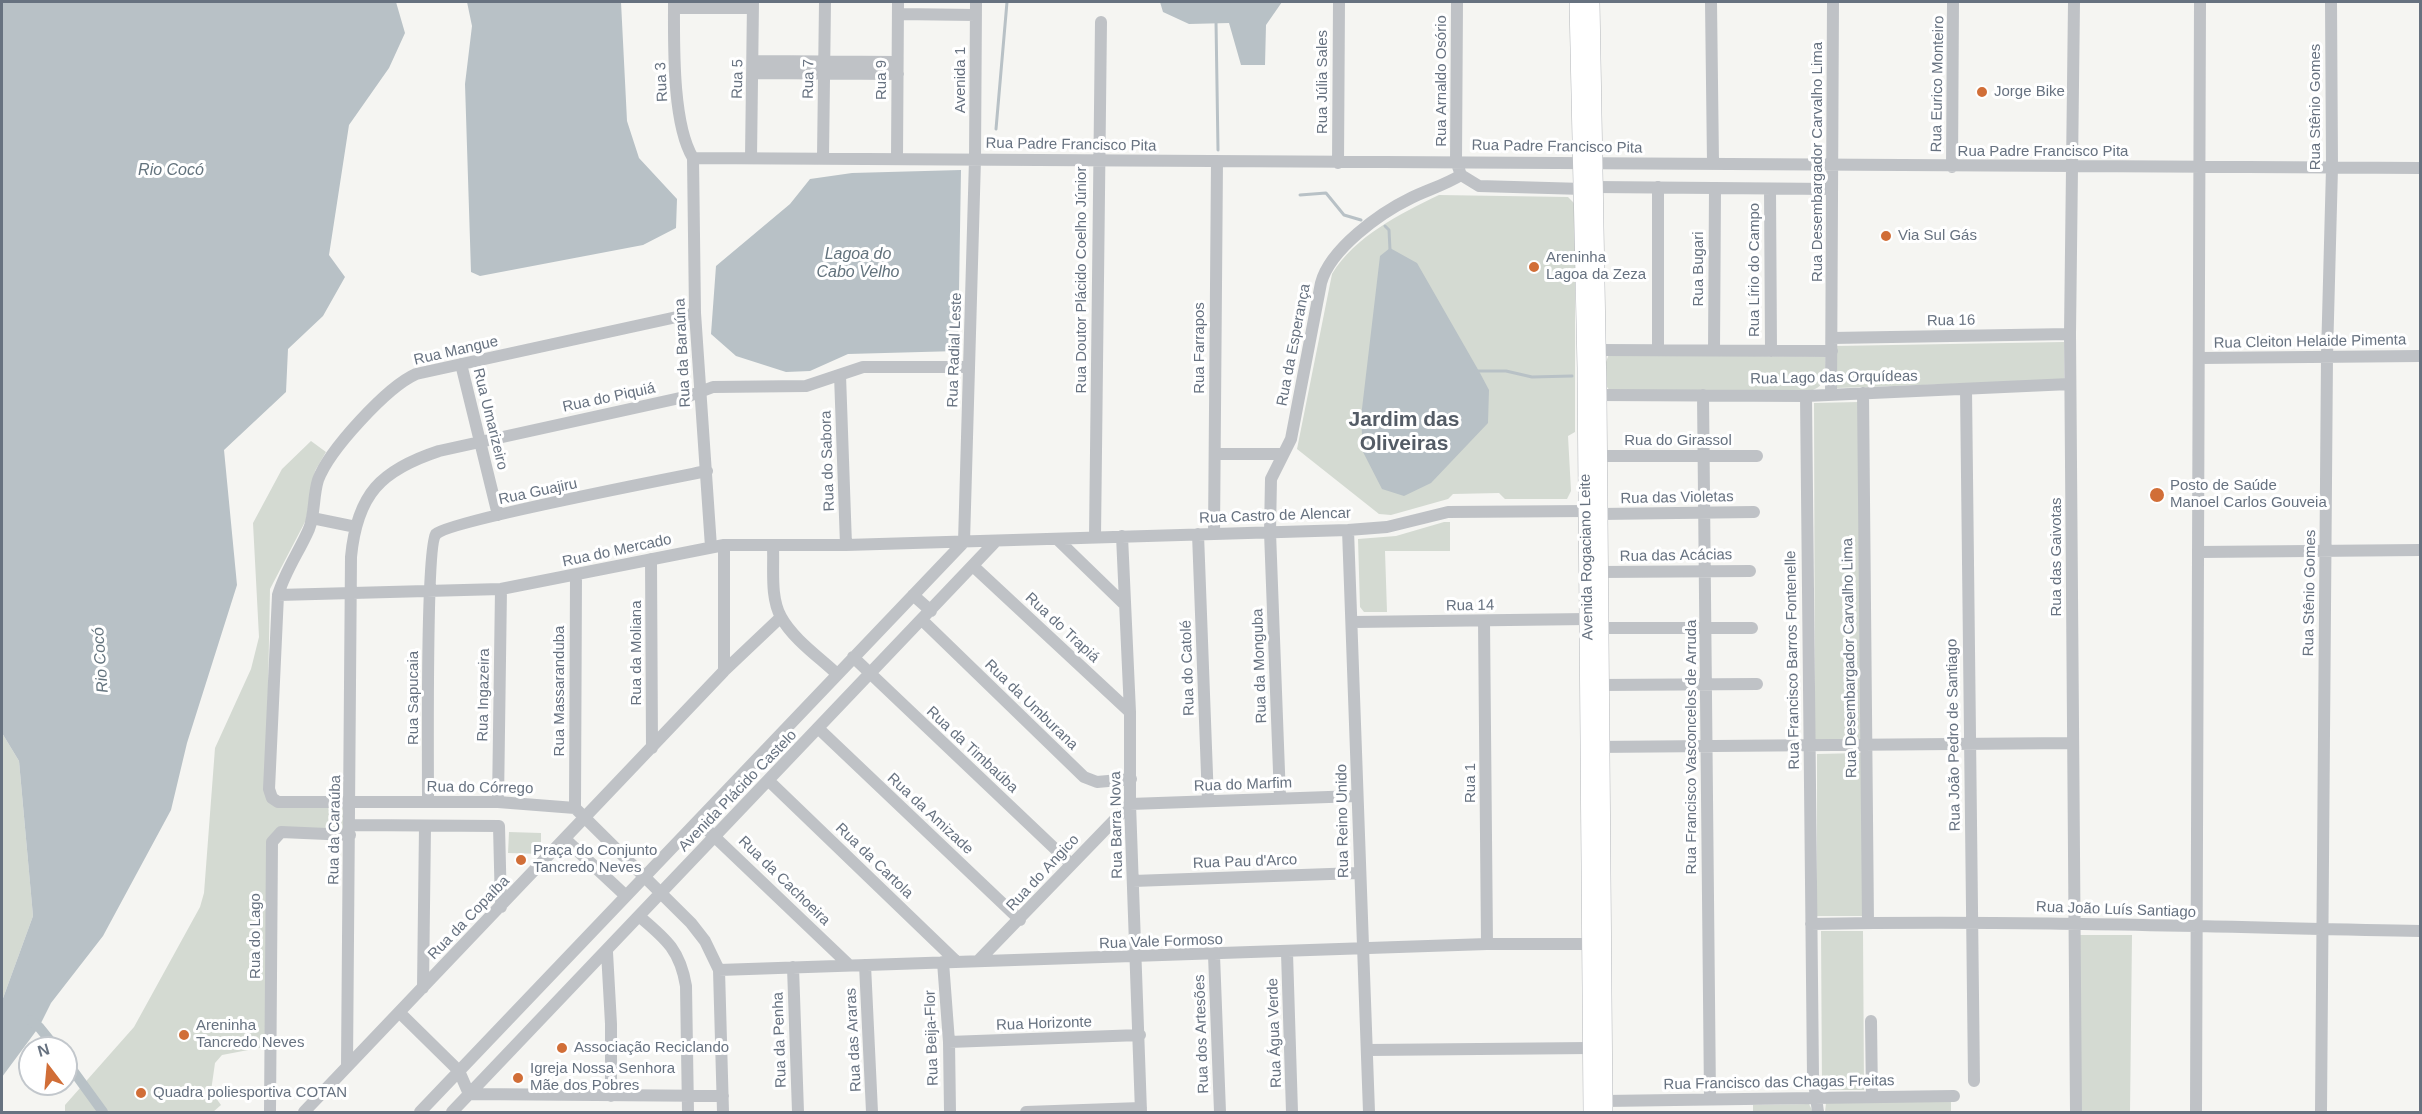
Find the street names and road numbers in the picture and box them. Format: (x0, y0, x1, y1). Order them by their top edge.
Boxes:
street label: Rua Arnaldo Osório (1433, 15, 1451, 147)
street label: Rua Eurico Monteiro (1928, 15, 1948, 153)
street label: Rua Júlia Sales (1314, 30, 1332, 134)
street label: Rua Desembargador Carvalho Lima (1809, 42, 1827, 282)
street label: Rua Stênio Gomes (2307, 44, 2325, 170)
street label: Avenida 1 (952, 47, 970, 113)
street label: Rua 5 (729, 59, 747, 99)
street label: Rua 7 (800, 59, 818, 99)
street label: Rua 9 (873, 60, 891, 100)
street label: Rua 3 (652, 62, 672, 102)
street label: Rua Padre Francisco Pita (985, 135, 1157, 155)
street label: Rua Padre Francisco Pita (1471, 137, 1643, 157)
street label: Rua Padre Francisco Pita (1958, 143, 2128, 161)
street label: Rua Doutor Plácido Coelho Júnior (1073, 167, 1091, 393)
street label: Rua Lírio do Campo (1746, 203, 1764, 337)
street label: Rua Bugari (1690, 231, 1708, 307)
street label: Rua da Esperança (1273, 282, 1315, 408)
street label: Rua Radial Leste (944, 292, 966, 408)
street label: Rua da Baraúna (671, 298, 695, 408)
street label: Rua Farrapos (1191, 302, 1209, 394)
street label: Rua 16 (1927, 312, 1975, 330)
street label: Rua Cleiton Helaide Pimenta (2214, 331, 2406, 353)
street label: Rua Mangue (412, 333, 500, 369)
street label: Rua Umarizeiro (469, 366, 511, 472)
street label: Rua Lago das Orquídeas (1750, 368, 1918, 388)
street label: Rua do Piquiá (561, 379, 657, 417)
street label: Rua do Sabora (817, 410, 839, 512)
street label: Rua do Girassol (1624, 432, 1732, 450)
street label: Avenida Rogaciano Leite (1577, 474, 1597, 640)
street label: Rua Guajiru (497, 475, 579, 509)
street label: Rua das Violetas (1620, 488, 1734, 508)
street label: Rua das Gaivotas (2048, 497, 2066, 617)
street label: Rua Castro de Alencar (1199, 504, 1351, 528)
street label: Rua Stênio Gomes (2300, 529, 2320, 657)
street label: Rua do Mercado (561, 531, 673, 571)
street label: Rua Desembargador Carvalho Lima (1839, 538, 1861, 778)
street label: Rua das Acácias (1620, 546, 1732, 566)
street label: Rua Francisco Barros Fontenelle (1782, 550, 1804, 770)
street label: Rua do Trapiá (1021, 589, 1103, 667)
street label: Rua 14 (1446, 597, 1494, 615)
street label: Rua da Moliana (628, 600, 646, 706)
street label: Rua da Monguba (1249, 608, 1271, 724)
street label: Rua do Catolé (1177, 620, 1199, 716)
street label: Rua Francisco Vasconcelos de Arruda (1683, 620, 1701, 874)
street label: Rua Massaranduba (551, 626, 569, 756)
street label: Rua João Pedro de Santiago (1943, 639, 1965, 831)
street label: Rua Ingazeira (474, 648, 494, 742)
street label: Rua Sapucaia (405, 651, 423, 745)
street label: Rua da Umburana (981, 656, 1081, 754)
street label: Rua da Timbaúba (922, 703, 1022, 797)
street label: Avenida Plácido Castelo (675, 726, 801, 856)
street label: Rua 1 (1462, 763, 1480, 803)
street label: Rua Reino Unido (1333, 764, 1353, 878)
street label: Rua da Amizade (883, 770, 977, 858)
street label: Rua Barra Nova (1107, 771, 1127, 879)
street label: Rua do Marfim (1194, 774, 1292, 796)
street label: Rua da Caraúba (325, 775, 345, 885)
street label: Rua do Córrego (426, 778, 534, 798)
street label: Rua da Cartola (831, 819, 917, 903)
street label: Rua do Angico (1003, 831, 1083, 915)
street label: Rua da Cachoeira (734, 833, 834, 929)
street label: Rua Pau d'Arco (1192, 851, 1298, 873)
street label: Rua da Copaíba (425, 872, 513, 964)
street label: Rua do Lago (247, 893, 265, 979)
street label: Rua João Luís Santiago (2036, 898, 2196, 922)
street label: Rua Vale Formoso (1099, 931, 1223, 953)
street label: Rua dos Artesões (1191, 974, 1213, 1094)
street label: Rua Água Verde (1264, 978, 1286, 1088)
street label: Rua das Araras (842, 987, 866, 1093)
street label: Rua Beija-Flor (921, 990, 943, 1086)
street label: Rua da Penha (769, 992, 791, 1088)
street label: Rua Horizonte (996, 1013, 1092, 1035)
street label: Rua Francisco das Chagas Freitas (1663, 1072, 1895, 1094)

